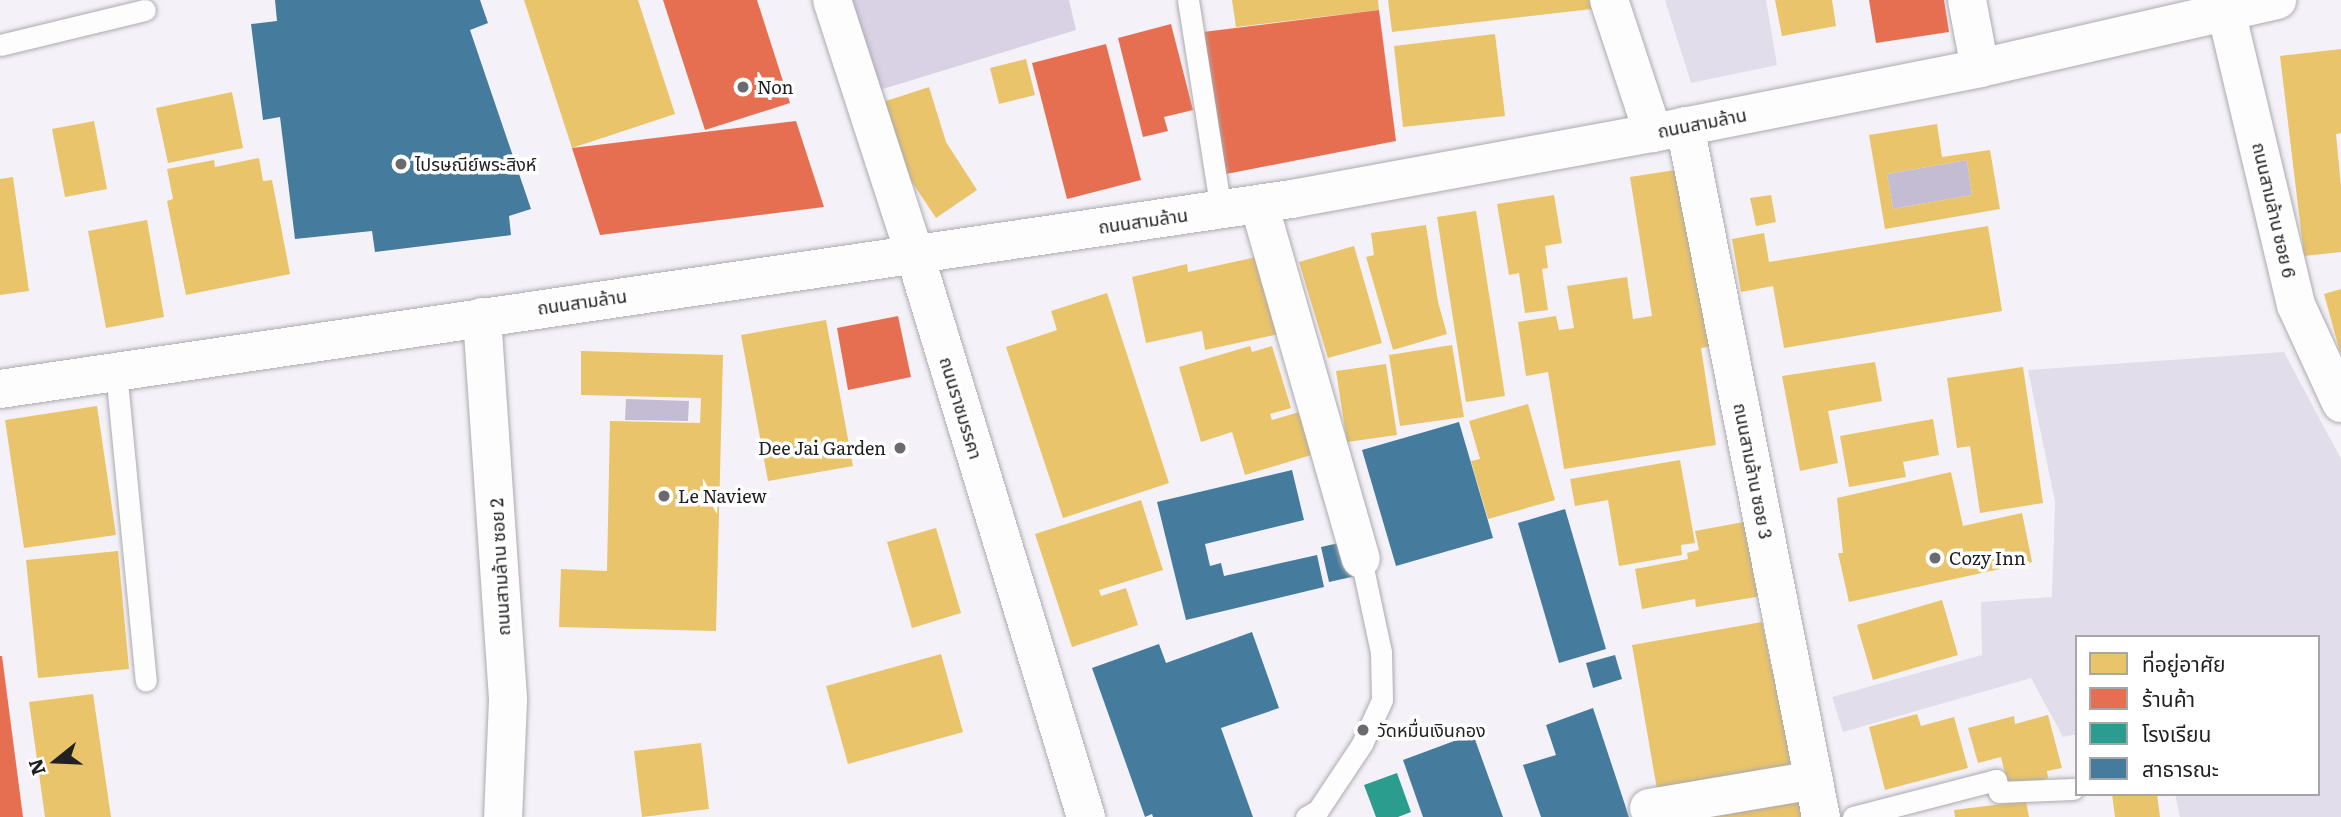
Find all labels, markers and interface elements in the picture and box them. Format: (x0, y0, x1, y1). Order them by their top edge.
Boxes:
place label: Non (757, 76, 793, 98)
marker: Non (735, 79, 751, 95)
street label: ถนนสามล้าน (1656, 104, 1748, 142)
street label: ถนนสามล้าน ซอย 6 (2248, 140, 2300, 280)
place label: ไปรษณีย์พระสิงห์ (415, 153, 536, 175)
marker: ไปรษณีย์พระสิงห์ (393, 156, 409, 172)
street label: ถนนสามล้าน (1097, 204, 1189, 238)
street label: ถนนสามล้าน (536, 285, 628, 319)
street label: ถนนราชมรรคา (935, 354, 987, 462)
street label: ถนนสามล้าน ซอย 3 (1729, 401, 1777, 541)
place label: Dee Jai Garden (758, 437, 886, 459)
marker: Dee Jai Garden (892, 440, 908, 456)
place label: Le Naview (678, 485, 767, 507)
marker: Le Naview (656, 488, 672, 504)
street label: ถนนสามล้าน ซอย 2 (486, 498, 514, 636)
place label: Cozy Inn (1949, 547, 2026, 569)
marker: Cozy Inn (1927, 550, 1943, 566)
legend (2075, 635, 2320, 796)
text: ที่อยู่อาศัย (2142, 647, 2226, 678)
text: ร้านค้า (2142, 682, 2195, 713)
text: โรงเรียน (2142, 717, 2211, 748)
place label: วัดหมื่นเงินกอง (1377, 719, 1486, 741)
marker: วัดหมื่นเงินกอง (1355, 722, 1371, 738)
north arrow (21, 726, 91, 796)
text: สาธารณะ (2142, 752, 2219, 783)
text: N (20, 756, 52, 779)

